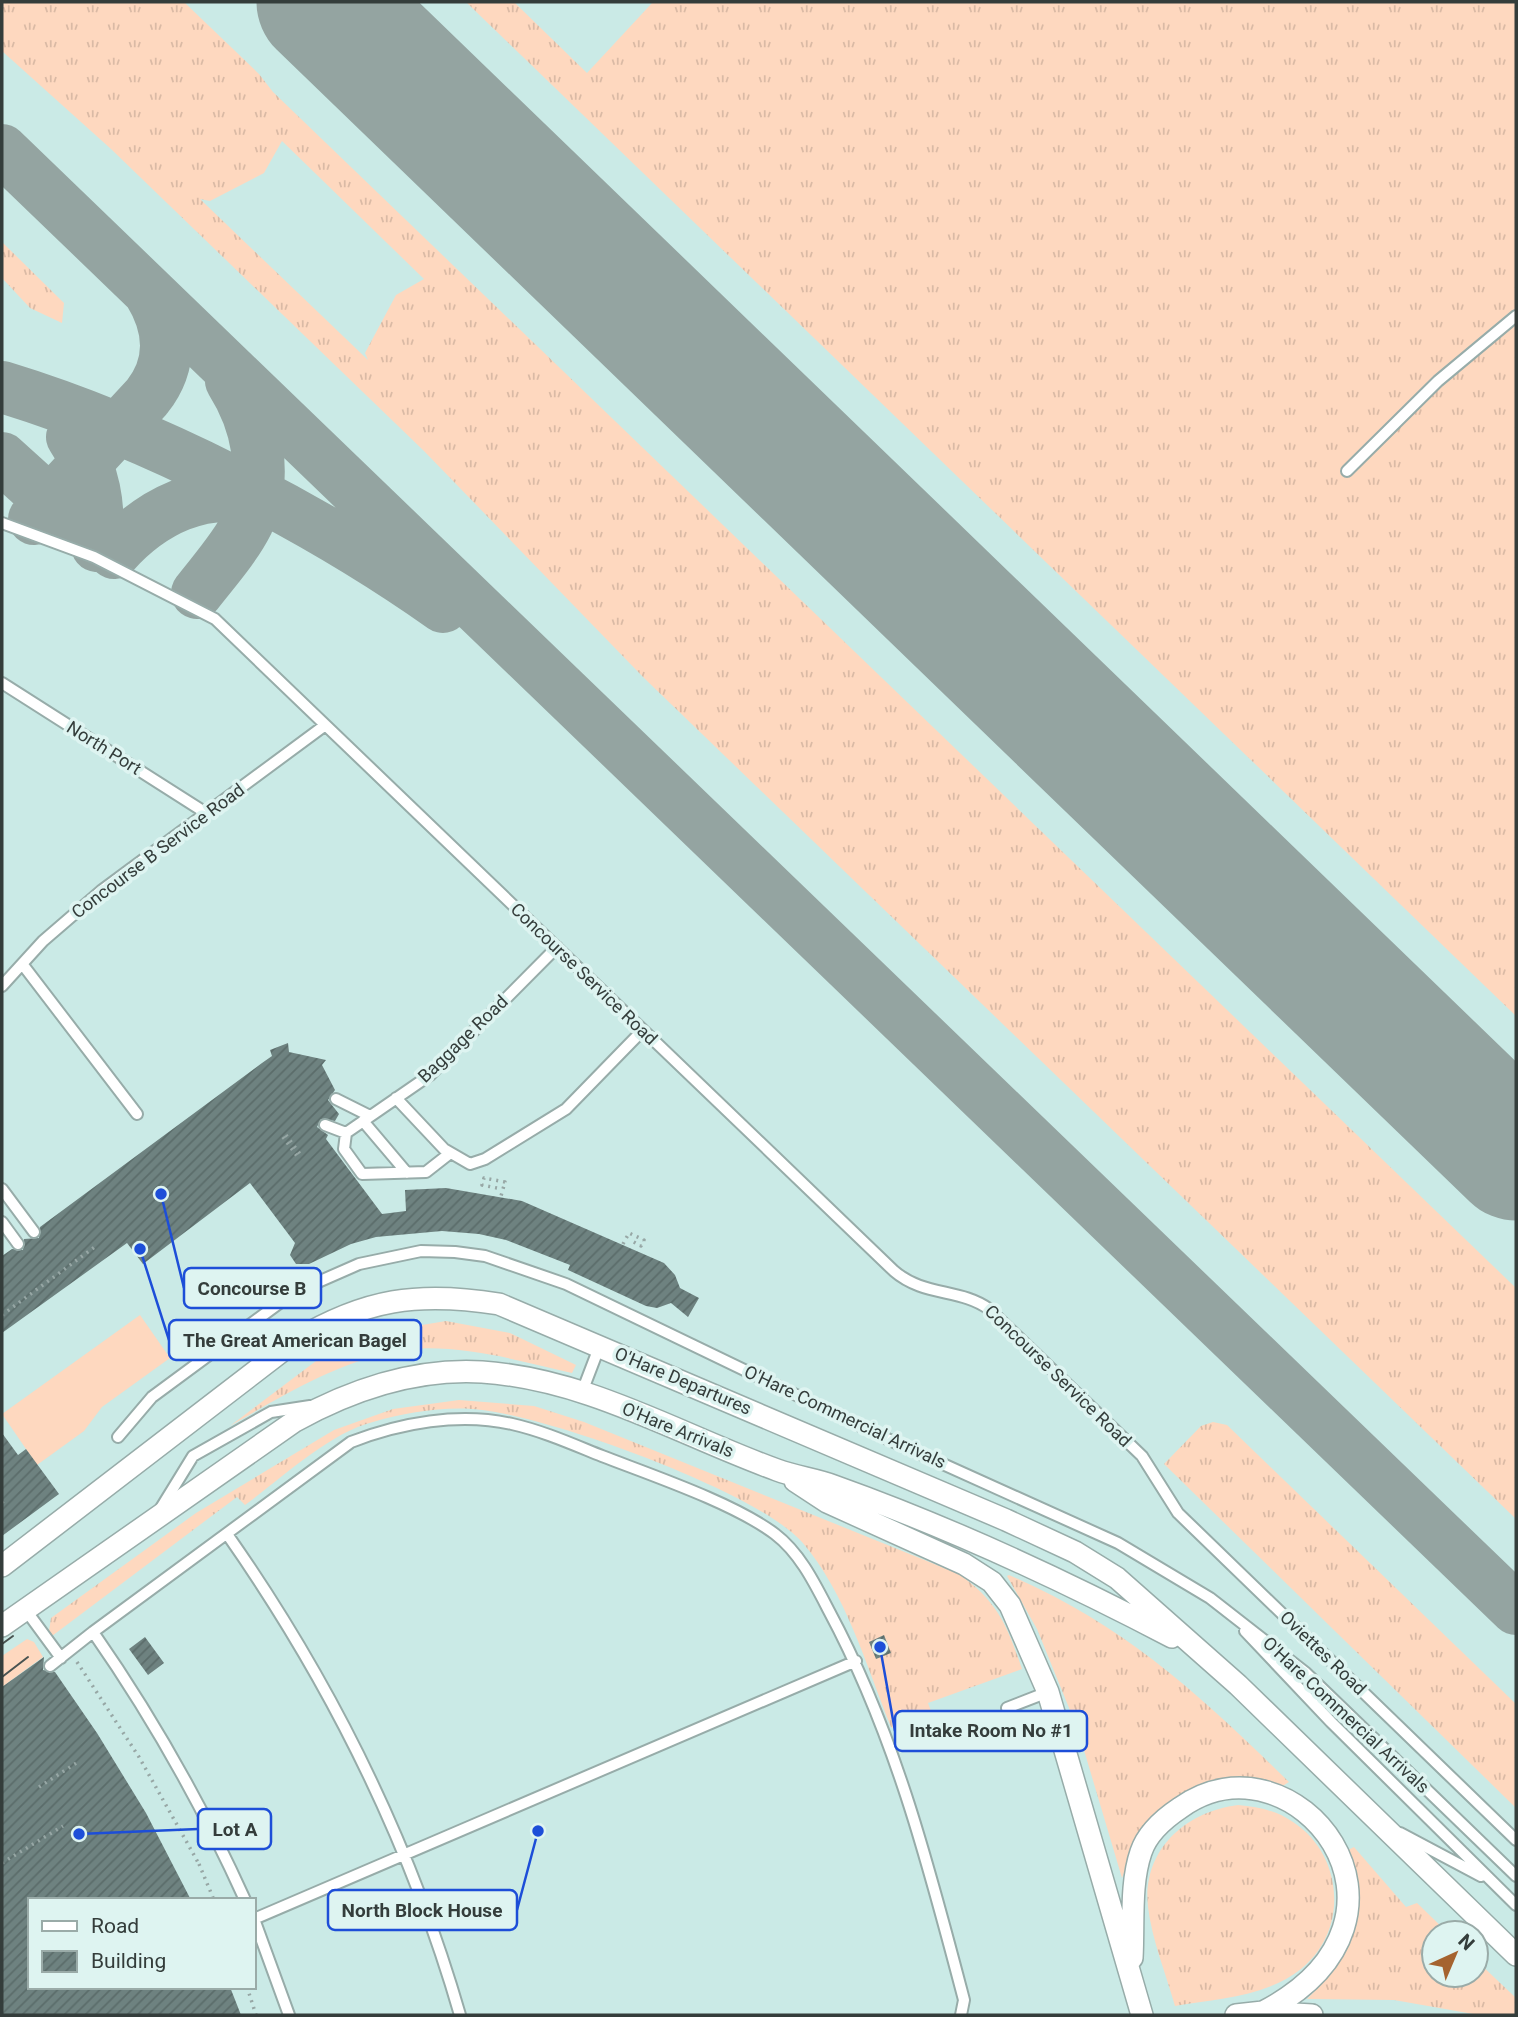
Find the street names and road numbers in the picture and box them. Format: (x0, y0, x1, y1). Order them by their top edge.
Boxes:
street label: North Port (63, 716, 145, 779)
street label: Concourse B Service Road (67, 779, 248, 922)
street label: Concourse Service Road (507, 898, 662, 1049)
street label: Baggage Road (413, 991, 512, 1087)
street label: Concourse Service Road (981, 1300, 1136, 1451)
street label: O'Hare Departures (612, 1342, 755, 1419)
street label: O'Hare Commercial Arrivals (741, 1361, 949, 1473)
street label: O'Hare Arrivals (619, 1398, 737, 1461)
street label: Oviettes Road (1276, 1606, 1371, 1699)
street label: O'Hare Commercial Arrivals (1259, 1632, 1434, 1797)

